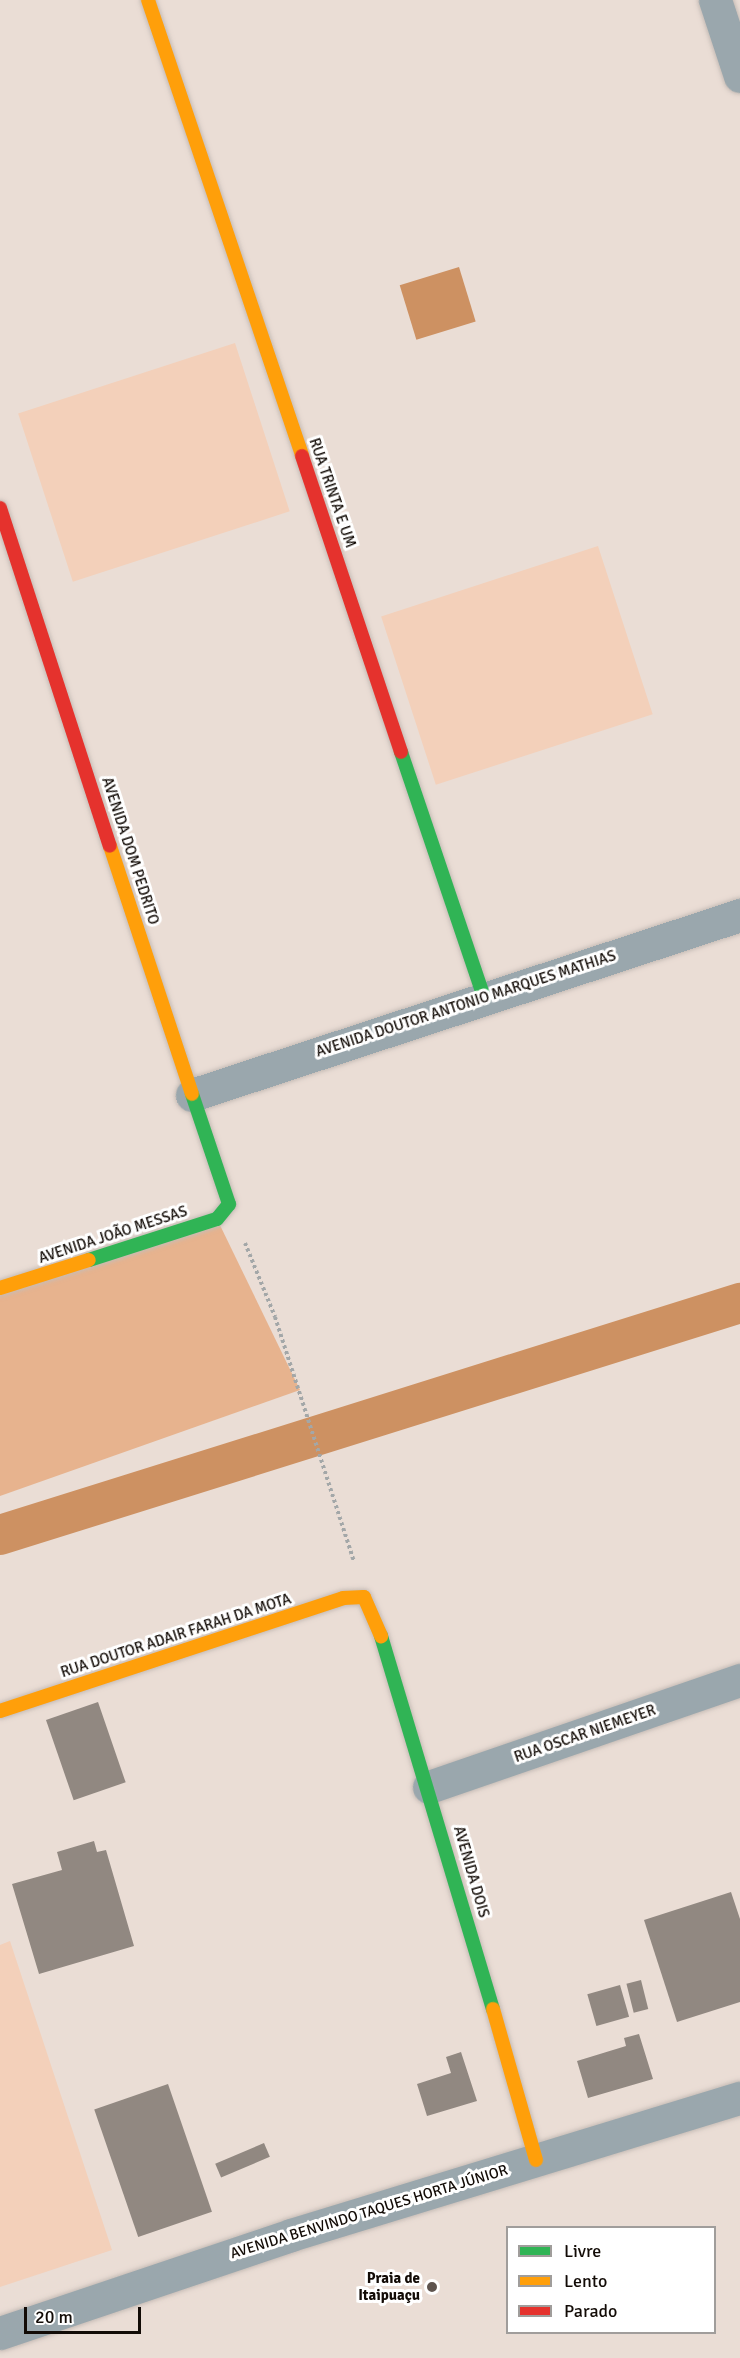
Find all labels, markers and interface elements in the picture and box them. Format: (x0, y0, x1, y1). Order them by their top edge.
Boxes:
street label: RUA TRINTA E UM (305, 436, 359, 550)
street label: AVENIDA DOM PEDRITO (98, 775, 162, 927)
street label: AVENIDA DOUTOR ANTONIO MARQUES MATHIAS (314, 947, 618, 1061)
street label: AVENIDA JOÃO MESSAS (36, 1202, 190, 1268)
street label: RUA DOUTOR ADAIR FARAH DA MOTA (59, 1590, 293, 1682)
street label: RUA OSCAR NIEMEYER (512, 1701, 658, 1767)
street label: AVENIDA DOIS (449, 1824, 493, 1920)
street label: AVENIDA BENVINDO TAQUES HORTA JÚNIOR (228, 2161, 510, 2263)
legend (506, 2226, 716, 2334)
text: Livre (564, 2240, 601, 2262)
place label: Praia de Itaipuaçu (358, 2269, 420, 2304)
text: Lento (564, 2270, 607, 2292)
marker: Praia de Itaipuaçu (425, 2280, 439, 2294)
scale bar (27, 2295, 144, 2333)
text: Parado (564, 2300, 617, 2322)
text: 20 m (35, 2306, 73, 2328)

